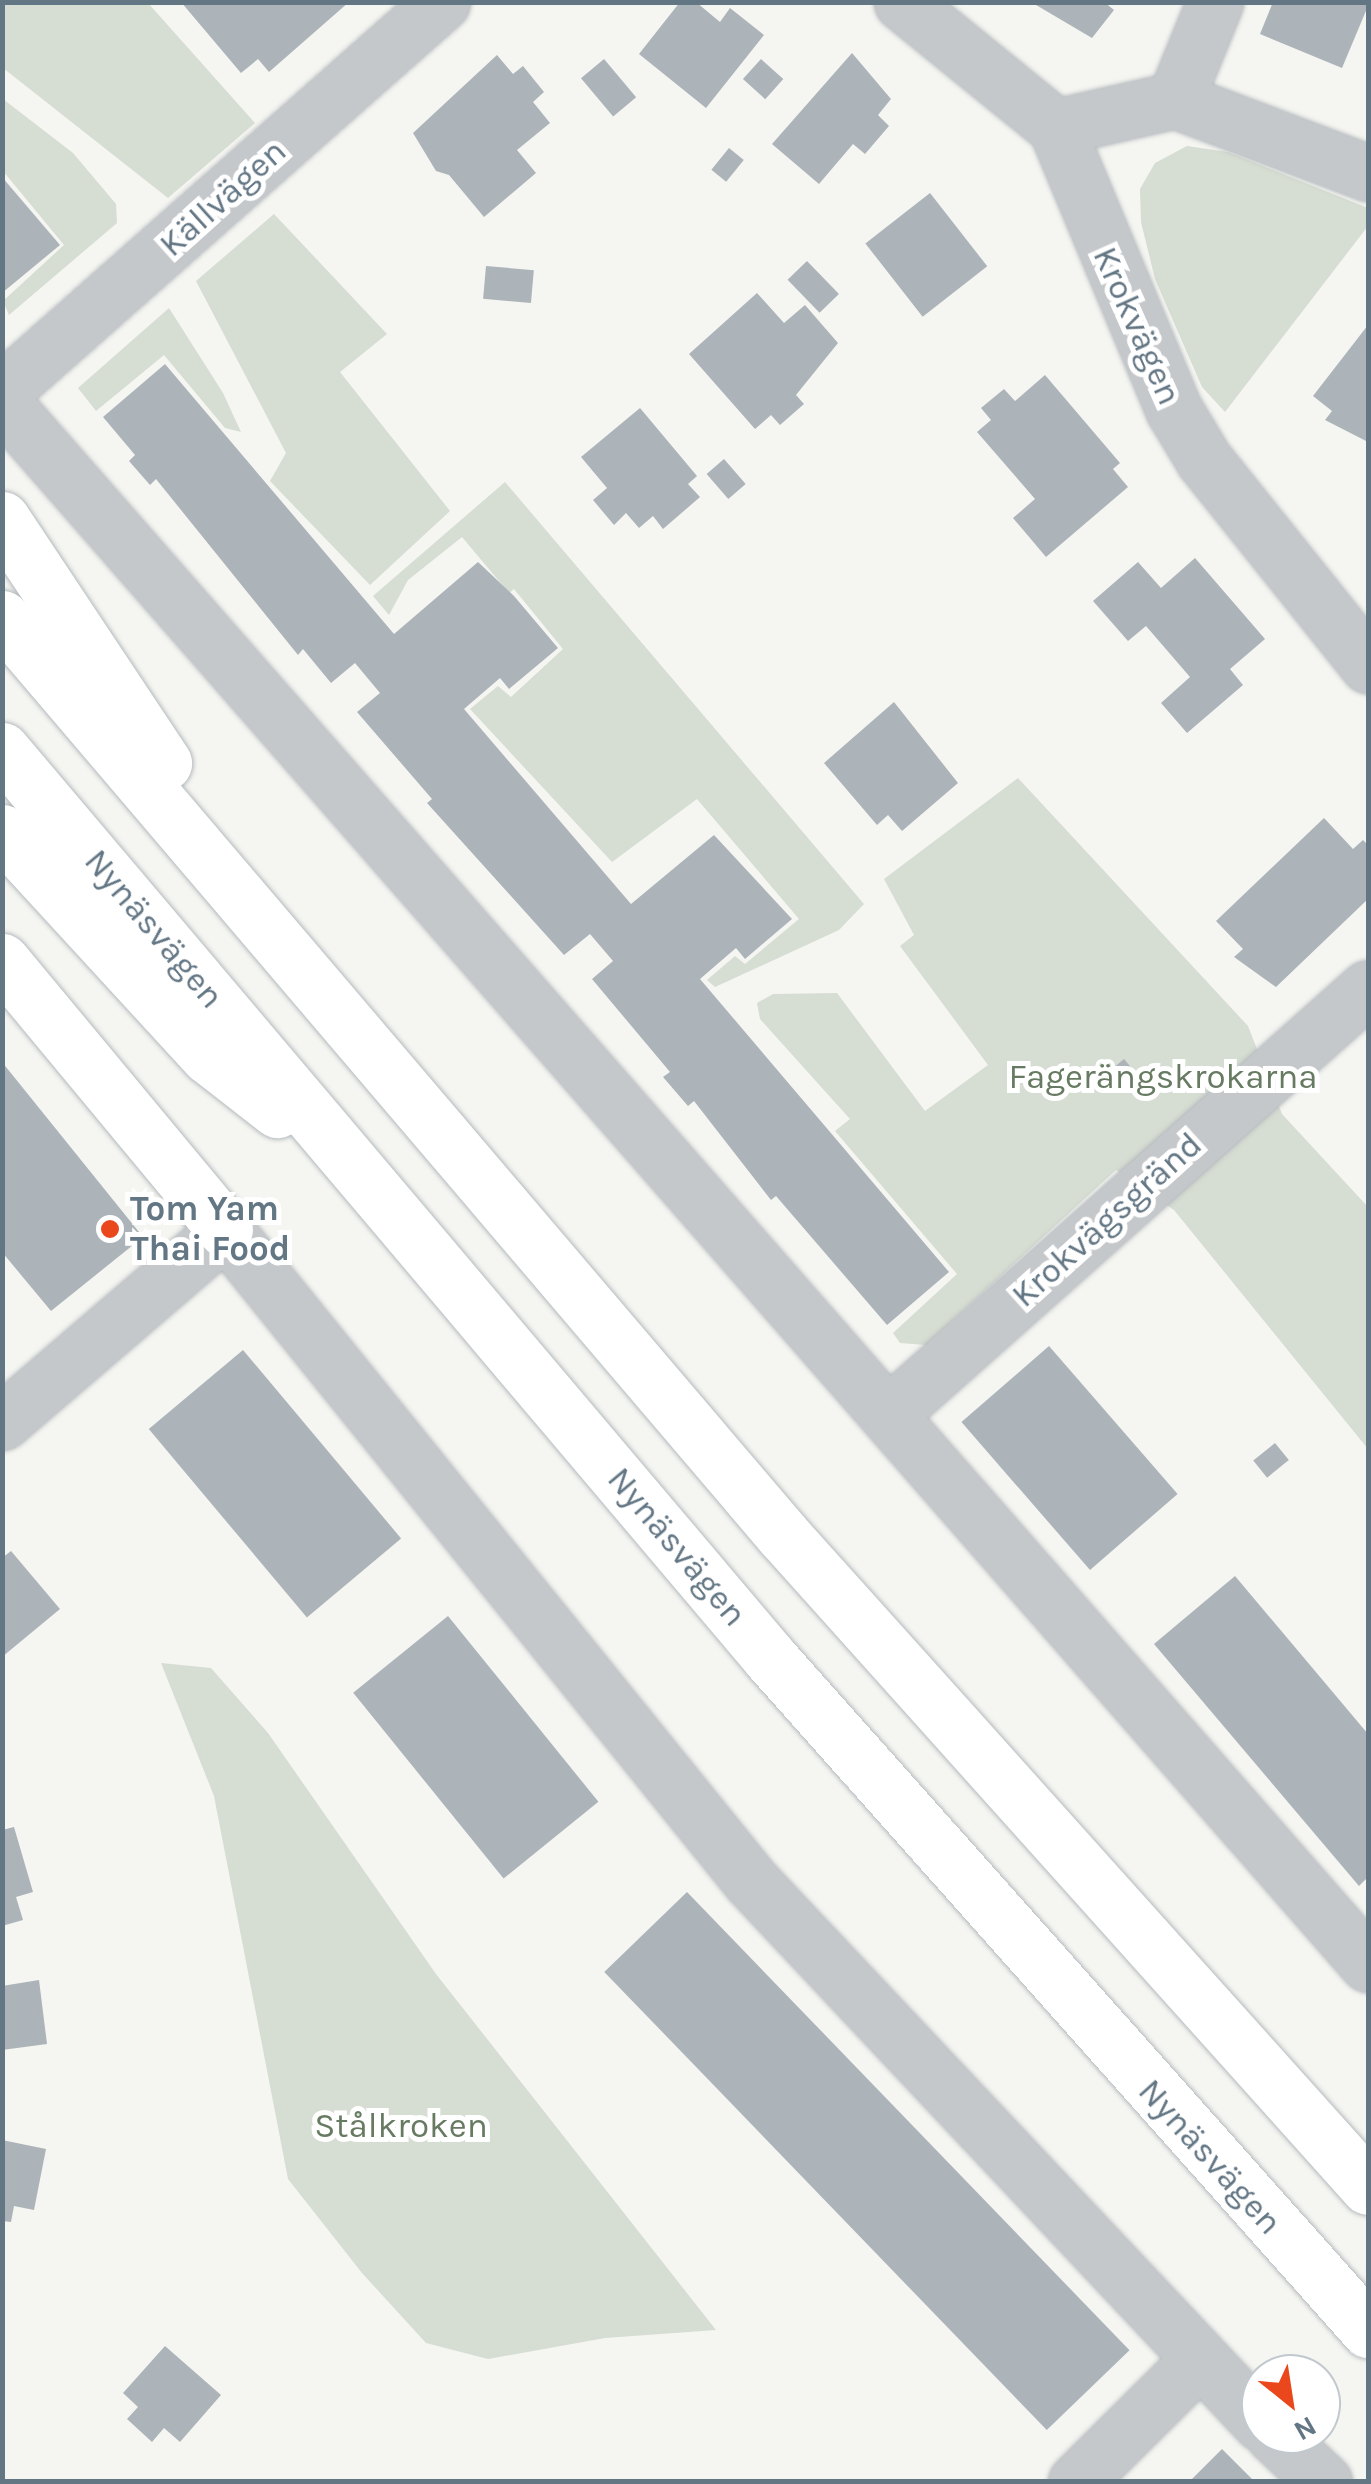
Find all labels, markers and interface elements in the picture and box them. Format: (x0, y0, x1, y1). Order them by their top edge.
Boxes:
street label: Källvägen (151, 130, 295, 266)
street label: Krokvägen (1084, 241, 1190, 411)
street label: Nynäsvägen (75, 841, 233, 1017)
park label: Fagerängskrokarna (1008, 1056, 1318, 1098)
street label: Krokvägsgränd (1003, 1124, 1211, 1316)
place label: Tom Yam Thai Food (130, 1188, 290, 1270)
marker: Tom Yam Thai Food (99, 1218, 121, 1240)
street label: Nynäsvägen (598, 1459, 756, 1635)
street label: Nynäsvägen (1129, 2071, 1291, 2243)
park label: Stålkroken (314, 2105, 488, 2147)
north arrow (1241, 2354, 1341, 2454)
text: N (1288, 2409, 1322, 2448)

